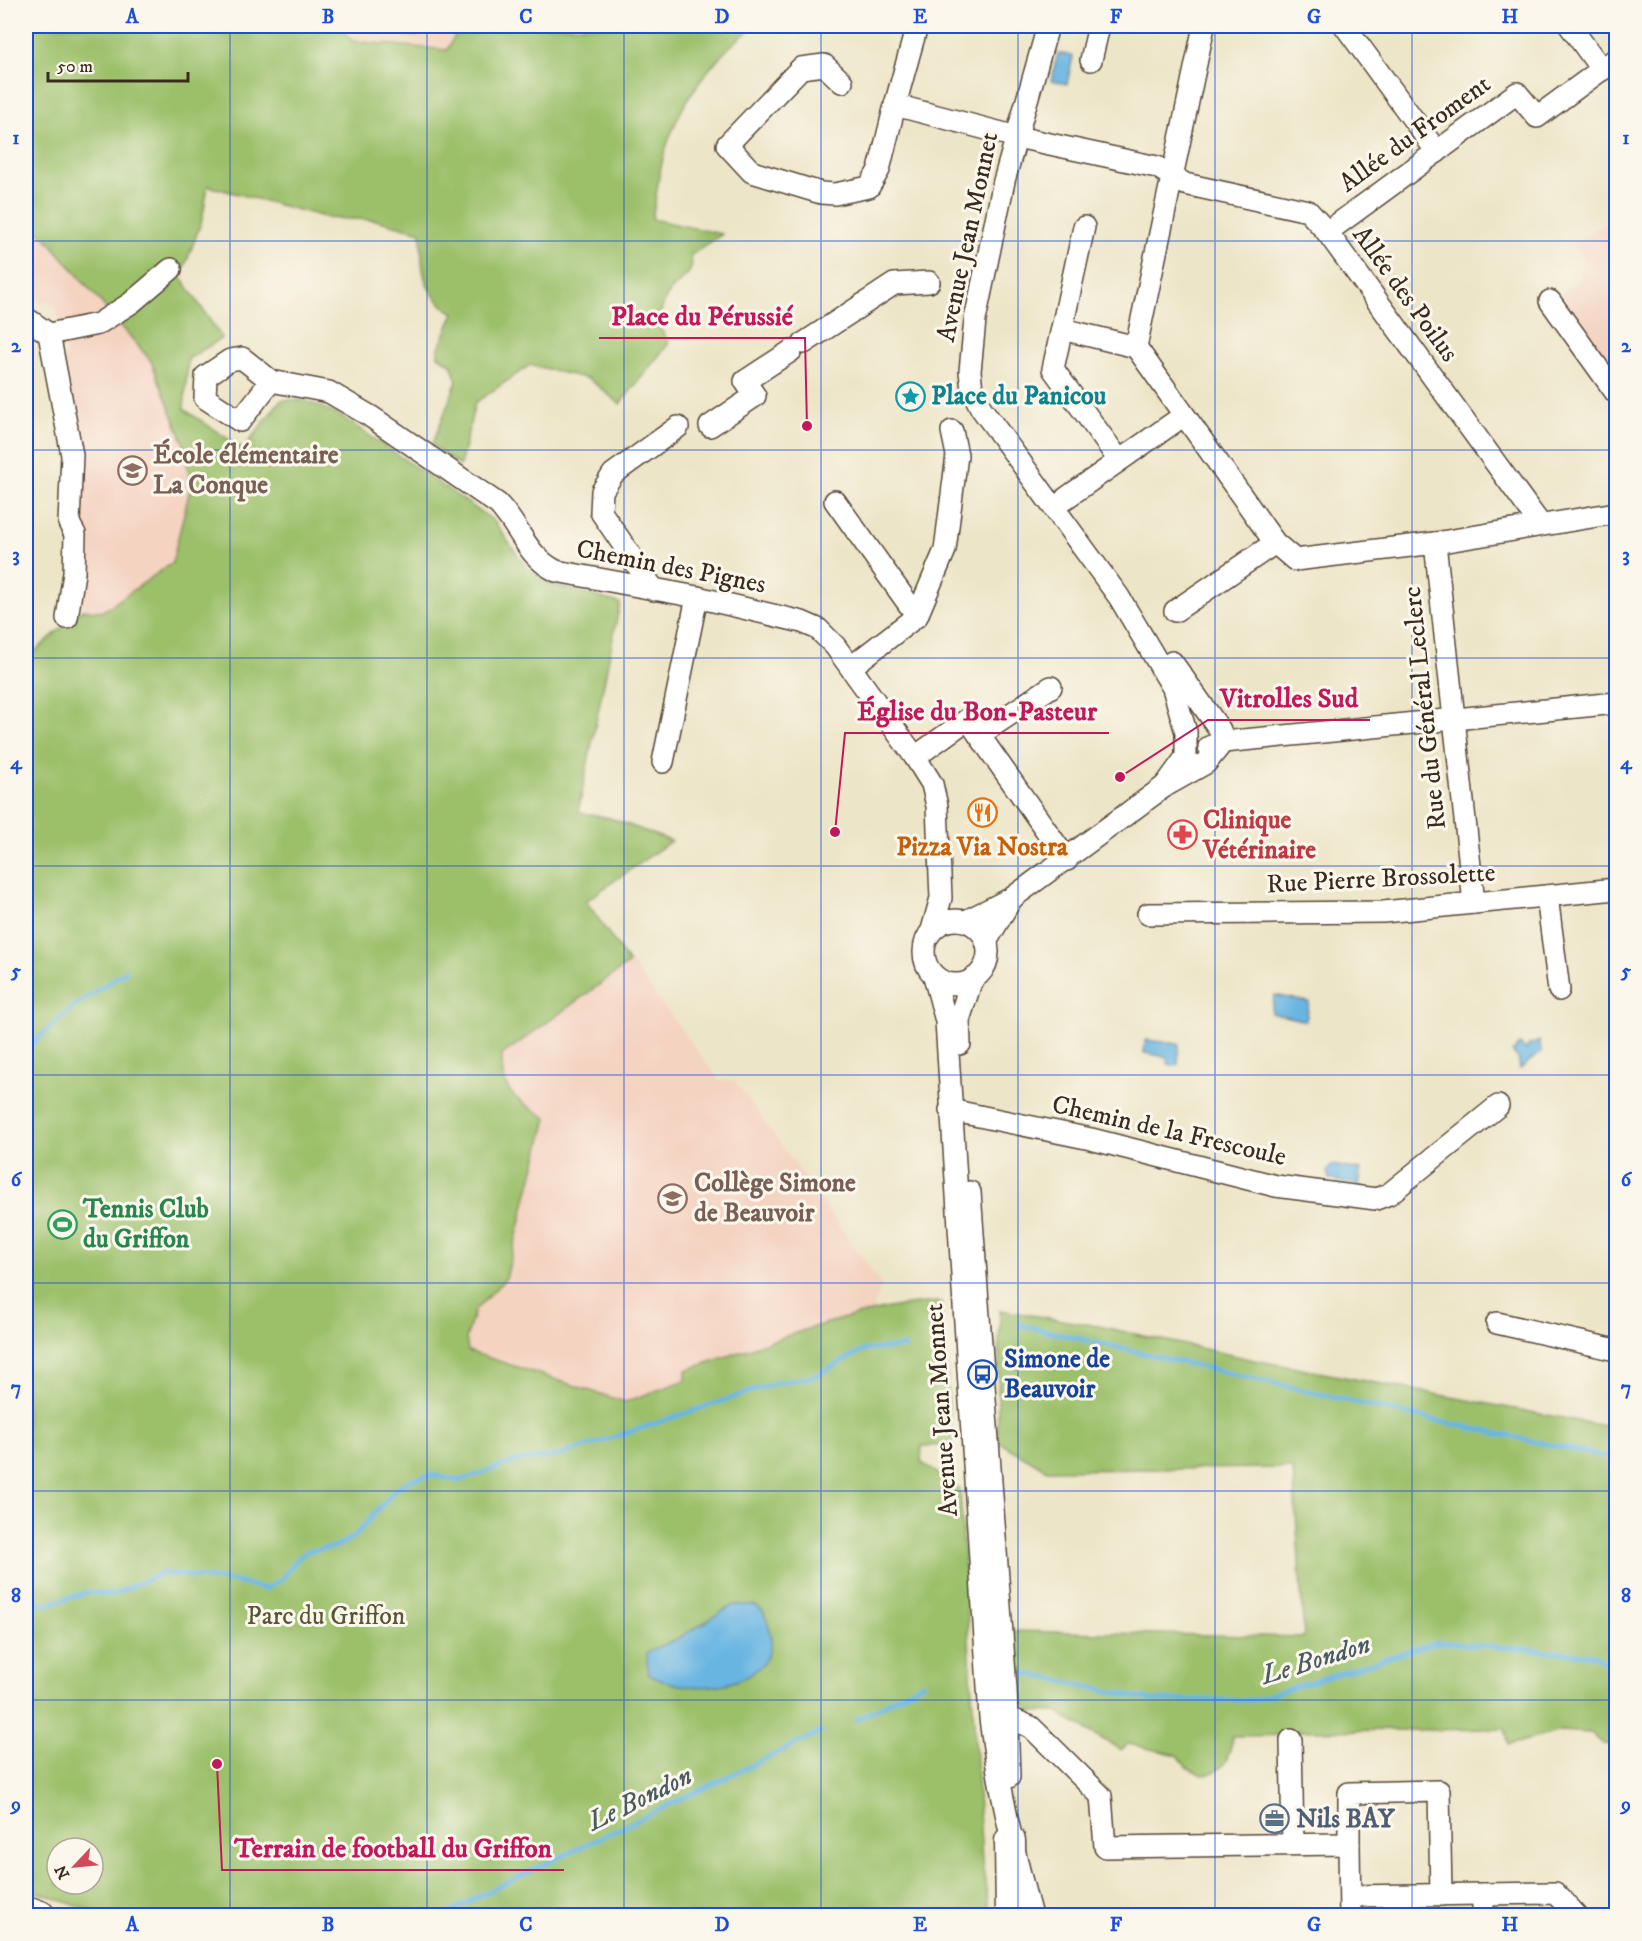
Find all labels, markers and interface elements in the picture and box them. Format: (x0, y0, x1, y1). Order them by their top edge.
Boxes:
text: A (125, 5, 140, 30)
text: B (322, 5, 334, 30)
text: C (519, 5, 533, 30)
text: D (715, 5, 730, 30)
text: E (913, 5, 927, 30)
text: F (1110, 5, 1123, 30)
text: G (1307, 5, 1321, 30)
text: H (1502, 5, 1519, 30)
scale bar (48, 45, 188, 83)
text: 50 m (57, 56, 93, 78)
street label: Allée du Froment (1333, 68, 1497, 200)
text: 1 (12, 126, 20, 151)
text: 1 (1622, 126, 1630, 151)
street label: Avenue Jean Monnet (930, 129, 1006, 345)
street label: Allée des Poilus (1345, 220, 1465, 368)
callout: Place du Pérussié (599, 293, 805, 338)
text: Place du Pérussié (611, 300, 794, 334)
text: 2 (11, 334, 22, 359)
text: 2 (1621, 334, 1632, 359)
place icon: Place du Panicou (894, 380, 926, 412)
place label: Place du Panicou (931, 380, 1107, 413)
place label: École élémentaire La Conque (153, 438, 339, 502)
school or university icon: École élémentaire La Conque (116, 454, 148, 486)
street label: Chemin des Pignes (573, 532, 769, 602)
text: 3 (12, 543, 20, 568)
text: 3 (1622, 543, 1630, 568)
street label: Rue du Général Leclerc (1396, 585, 1454, 831)
callout: Vitrolles Sud (1208, 675, 1370, 720)
text: Vitrolles Sud (1219, 682, 1359, 716)
callout: Église du Bon-Pasteur (845, 688, 1109, 733)
text: Église du Bon-Pasteur (857, 695, 1098, 729)
text: 4 (10, 751, 23, 776)
text: 4 (1620, 751, 1633, 776)
restaurant icon: Pizza Via Nostra (966, 797, 998, 829)
place label: Clinique Vétérinaire (1202, 804, 1316, 867)
pharmacy icon: Clinique Vétérinaire (1166, 819, 1198, 851)
place label: Pizza Via Nostra (896, 831, 1069, 864)
street label: Rue Pierre Brossolette (1266, 857, 1496, 901)
text: 5 (10, 959, 21, 984)
text: 5 (1620, 959, 1631, 984)
street label: Chemin de la Frescoule (1049, 1088, 1289, 1174)
place label: Collège Simone de Beauvoir (694, 1167, 856, 1230)
text: 6 (11, 1168, 23, 1193)
text: 6 (1621, 1168, 1633, 1193)
school or university icon: Collège Simone de Beauvoir (657, 1182, 689, 1214)
place label: Tennis Club du Griffon (82, 1193, 209, 1256)
sports icon: Tennis Club du Griffon (46, 1208, 78, 1240)
street label: Avenue Jean Monnet (918, 1302, 966, 1518)
place label: Simone de Beauvoir (1004, 1343, 1110, 1406)
bus stop icon: Simone de Beauvoir (967, 1358, 999, 1390)
text: 7 (11, 1376, 21, 1401)
text: 7 (1621, 1376, 1631, 1401)
text: 8 (11, 1584, 21, 1609)
text: 8 (1621, 1584, 1631, 1609)
park label: Parc du Griffon (247, 1600, 406, 1633)
water label: Le Bondon (1255, 1627, 1375, 1693)
water label: Le Bondon (580, 1759, 698, 1840)
text: 9 (9, 1793, 21, 1818)
text: 9 (1619, 1793, 1631, 1818)
office icon: Nils BAY (1259, 1803, 1291, 1835)
place label: Nils BAY (1296, 1803, 1396, 1836)
callout: Terrain de football du Griffon (222, 1825, 564, 1870)
text: Terrain de football du Griffon (233, 1832, 553, 1866)
north arrow (45, 1836, 105, 1896)
text: N (51, 1862, 74, 1882)
text: A (125, 1913, 140, 1938)
text: B (322, 1913, 334, 1938)
text: C (519, 1913, 533, 1938)
text: D (715, 1913, 730, 1938)
text: E (913, 1913, 927, 1938)
text: F (1110, 1913, 1123, 1938)
text: G (1307, 1913, 1321, 1938)
text: H (1502, 1913, 1519, 1938)

